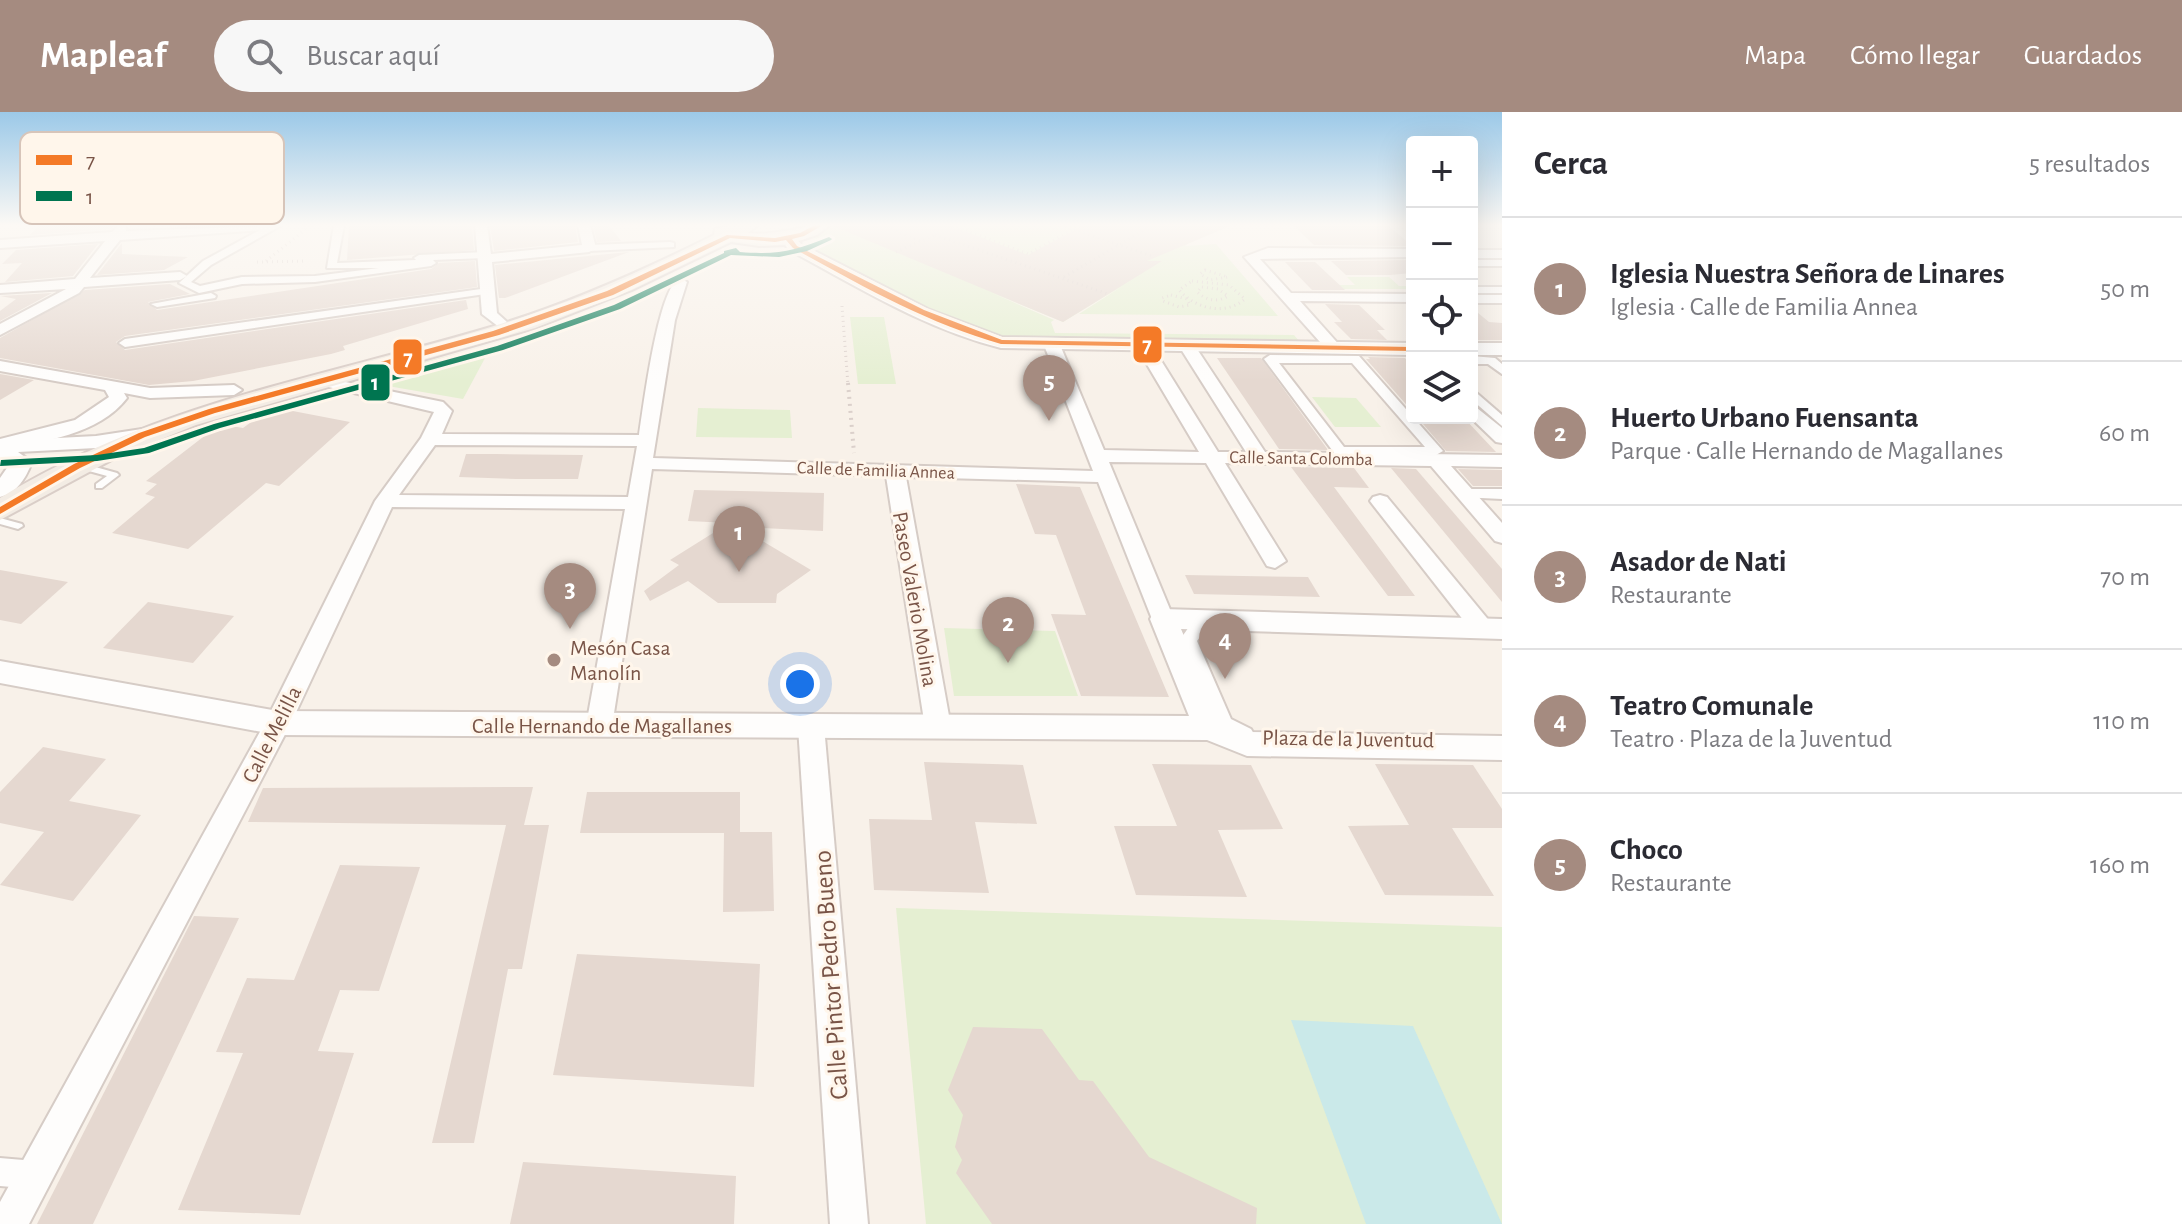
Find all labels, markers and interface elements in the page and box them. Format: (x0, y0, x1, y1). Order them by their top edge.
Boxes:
search box (214, 20, 774, 92)
icon: search (242, 34, 286, 78)
text: Mapleaf (40, 37, 166, 75)
text: Buscar aquí (306, 41, 440, 71)
text: Mapa (1744, 42, 1806, 70)
text: Cómo llegar (1850, 42, 1980, 70)
text: Guardados (2024, 42, 2142, 70)
legend (20, 132, 284, 224)
map controls (1406, 136, 1478, 424)
button: + (1406, 136, 1478, 208)
text: Cerca (1534, 147, 1608, 181)
text: 7 (86, 150, 95, 172)
text: 5 resultados (2029, 151, 2150, 177)
text: 1 (86, 186, 94, 208)
button: − (1406, 208, 1478, 280)
text: Iglesia Nuestra Señora de Linares (1610, 259, 2004, 289)
text: 1 (1555, 276, 1565, 302)
text: 50 m (2100, 276, 2150, 302)
button: locate (1406, 280, 1478, 352)
text: Iglesia · Calle de Familia Annea (1610, 294, 1918, 320)
line badge: 7 (1132, 325, 1163, 364)
text: 7 (1142, 334, 1152, 356)
line badge: 7 (392, 338, 423, 376)
text: 7 (403, 347, 413, 369)
button: layers (1406, 352, 1478, 424)
pin: 5 (1023, 355, 1075, 421)
line badge: 1 (360, 363, 391, 402)
text: 1 (371, 372, 379, 394)
text: Huerto Urbano Fuensanta (1610, 403, 1919, 433)
text: 2 (1554, 420, 1566, 446)
text: 60 m (2099, 420, 2150, 446)
text: Parque · Calle Hernando de Magallanes (1610, 438, 2003, 464)
street label: Calle Santa Colomba (1229, 449, 1373, 469)
street label: Calle de Familia Annea (797, 459, 955, 483)
pin: 1 (713, 506, 765, 572)
street label: Paseo Valerio Molina (889, 510, 941, 689)
text: Asador de Nati (1610, 547, 1787, 577)
pin: 3 (544, 563, 596, 629)
text: 3 (1554, 564, 1566, 590)
text: 70 m (2100, 564, 2150, 590)
text: Restaurante (1610, 582, 1732, 608)
pin: 2 (982, 597, 1034, 663)
pin: 4 (1199, 613, 1251, 679)
place label: Mesón Casa Manolín (570, 637, 671, 684)
marker: Mesón Casa Manolín (545, 651, 563, 669)
your location (780, 664, 820, 704)
street label: Calle Melilla (238, 683, 306, 786)
text: Teatro Comunale (1610, 691, 1813, 721)
text: 4 (1553, 708, 1567, 734)
text: 110 m (2093, 708, 2150, 734)
street label: Calle Hernando de Magallanes (472, 715, 732, 737)
text: Teatro · Plaza de la Juventud (1610, 726, 1892, 752)
street label: Plaza de la Juventud (1262, 727, 1434, 751)
text: Choco (1610, 835, 1683, 865)
street label: Calle Pintor Pedro Bueno (809, 849, 853, 1100)
text: 5 (1554, 852, 1566, 878)
text: 160 m (2090, 852, 2150, 878)
text: Restaurante (1610, 870, 1732, 896)

